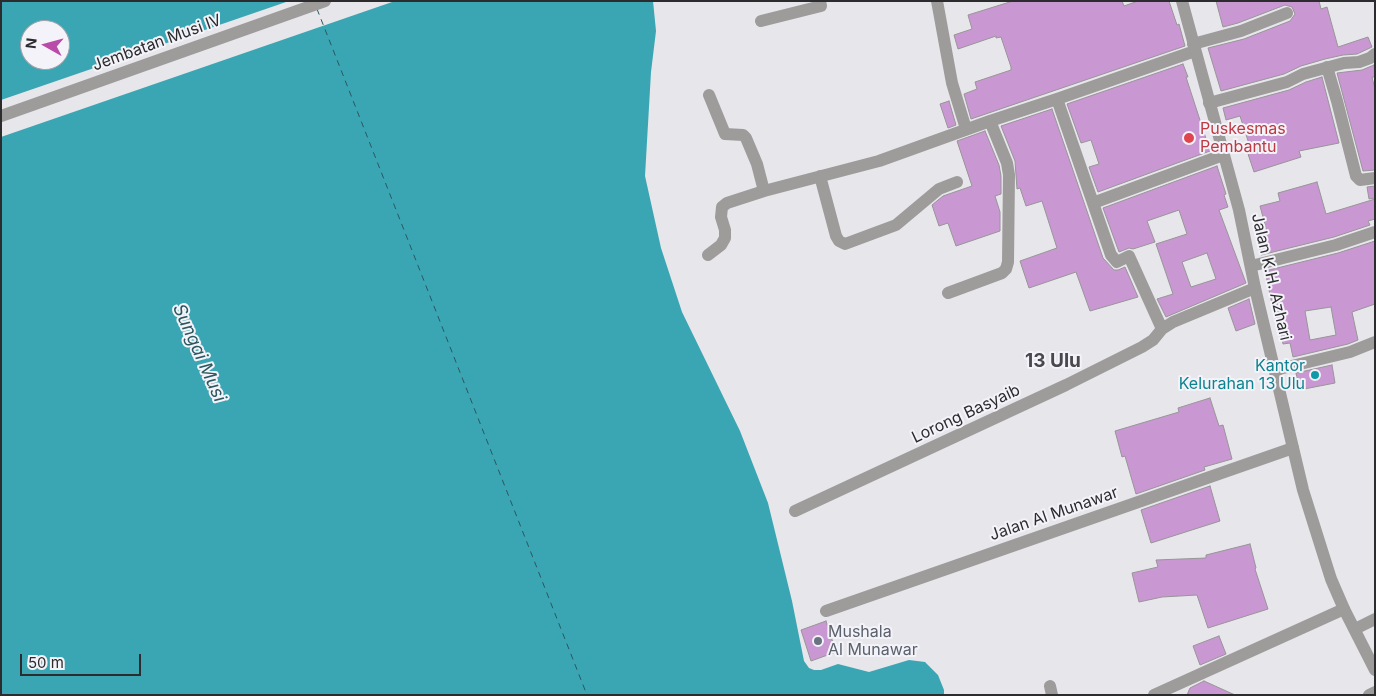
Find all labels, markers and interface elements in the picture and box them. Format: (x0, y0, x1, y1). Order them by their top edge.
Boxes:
street label: Jembatan Musi IV (90, 11, 224, 75)
north arrow (20, 20, 70, 70)
text: N (22, 37, 40, 50)
place label: Puskesmas Pembantu (1200, 119, 1286, 157)
marker: Puskesmas Pembantu (1182, 131, 1196, 145)
street label: Jalan K.H. Azhari (1247, 212, 1295, 342)
water label: Sungai Musi (168, 301, 230, 405)
district label: 13 Ulu (1025, 350, 1081, 372)
place label: Kantor Kelurahan 13 Ulu (1179, 356, 1305, 394)
marker: Kantor Kelurahan 13 Ulu (1309, 369, 1321, 381)
street label: Lorong Basyaib (909, 381, 1023, 447)
street label: Jalan Al Munawar (987, 483, 1121, 545)
place label: Mushala Al Munawar (828, 622, 918, 660)
marker: Mushala Al Munawar (812, 635, 824, 647)
scale bar (22, 644, 144, 676)
text: 50 m (28, 653, 64, 672)

